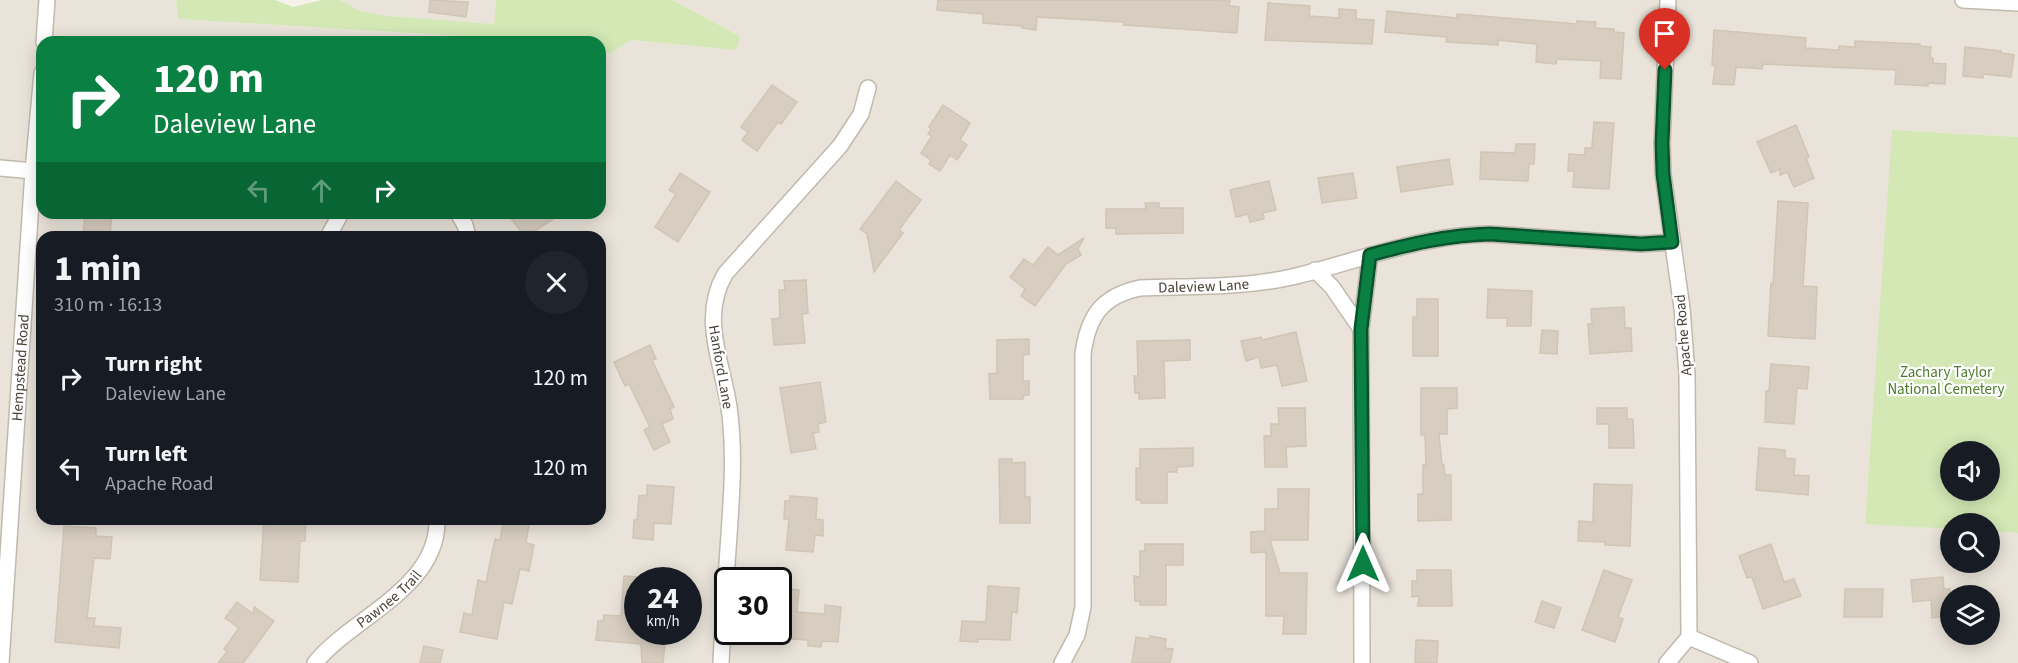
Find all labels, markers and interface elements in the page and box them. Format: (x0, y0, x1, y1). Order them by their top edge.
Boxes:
pin (1639, 8, 1690, 70)
icon: arrive (1648, 17, 1681, 50)
text: 120 m (153, 49, 264, 109)
icon: right (54, 60, 132, 138)
text: Daleview Lane (153, 105, 316, 144)
icon: left (242, 174, 275, 207)
icon: ahead (305, 174, 338, 207)
icon: right (368, 174, 401, 207)
text: 1 min (54, 243, 142, 294)
button: close (525, 251, 588, 314)
street label: Daleview Lane (1158, 274, 1250, 298)
text: 310 m · 16:13 (54, 291, 162, 319)
street label: Apache Road (1669, 293, 1698, 376)
street label: Hempstead Road (7, 313, 35, 422)
street label: Hanford Lane (703, 324, 738, 411)
text: Turn right (105, 348, 202, 380)
icon: right (54, 362, 87, 395)
text: 120 m (533, 362, 588, 394)
park label: Zachary Taylor National Cemetery (1887, 362, 2005, 400)
text: Daleview Lane (105, 380, 226, 408)
text: Turn left (105, 438, 187, 470)
map controls (1940, 441, 2000, 645)
button: sound (1940, 441, 2000, 501)
icon: left (54, 452, 87, 485)
text: 120 m (533, 452, 588, 484)
text: Apache Road (105, 470, 214, 498)
button: search (1940, 513, 2000, 573)
position arrow (1331, 532, 1395, 596)
street label: Pawnee Trail (352, 566, 427, 633)
speed limit sign: 30 (714, 567, 792, 645)
text: 24 (647, 577, 679, 620)
button: layers (1940, 585, 2000, 645)
text: km/h (646, 611, 680, 632)

